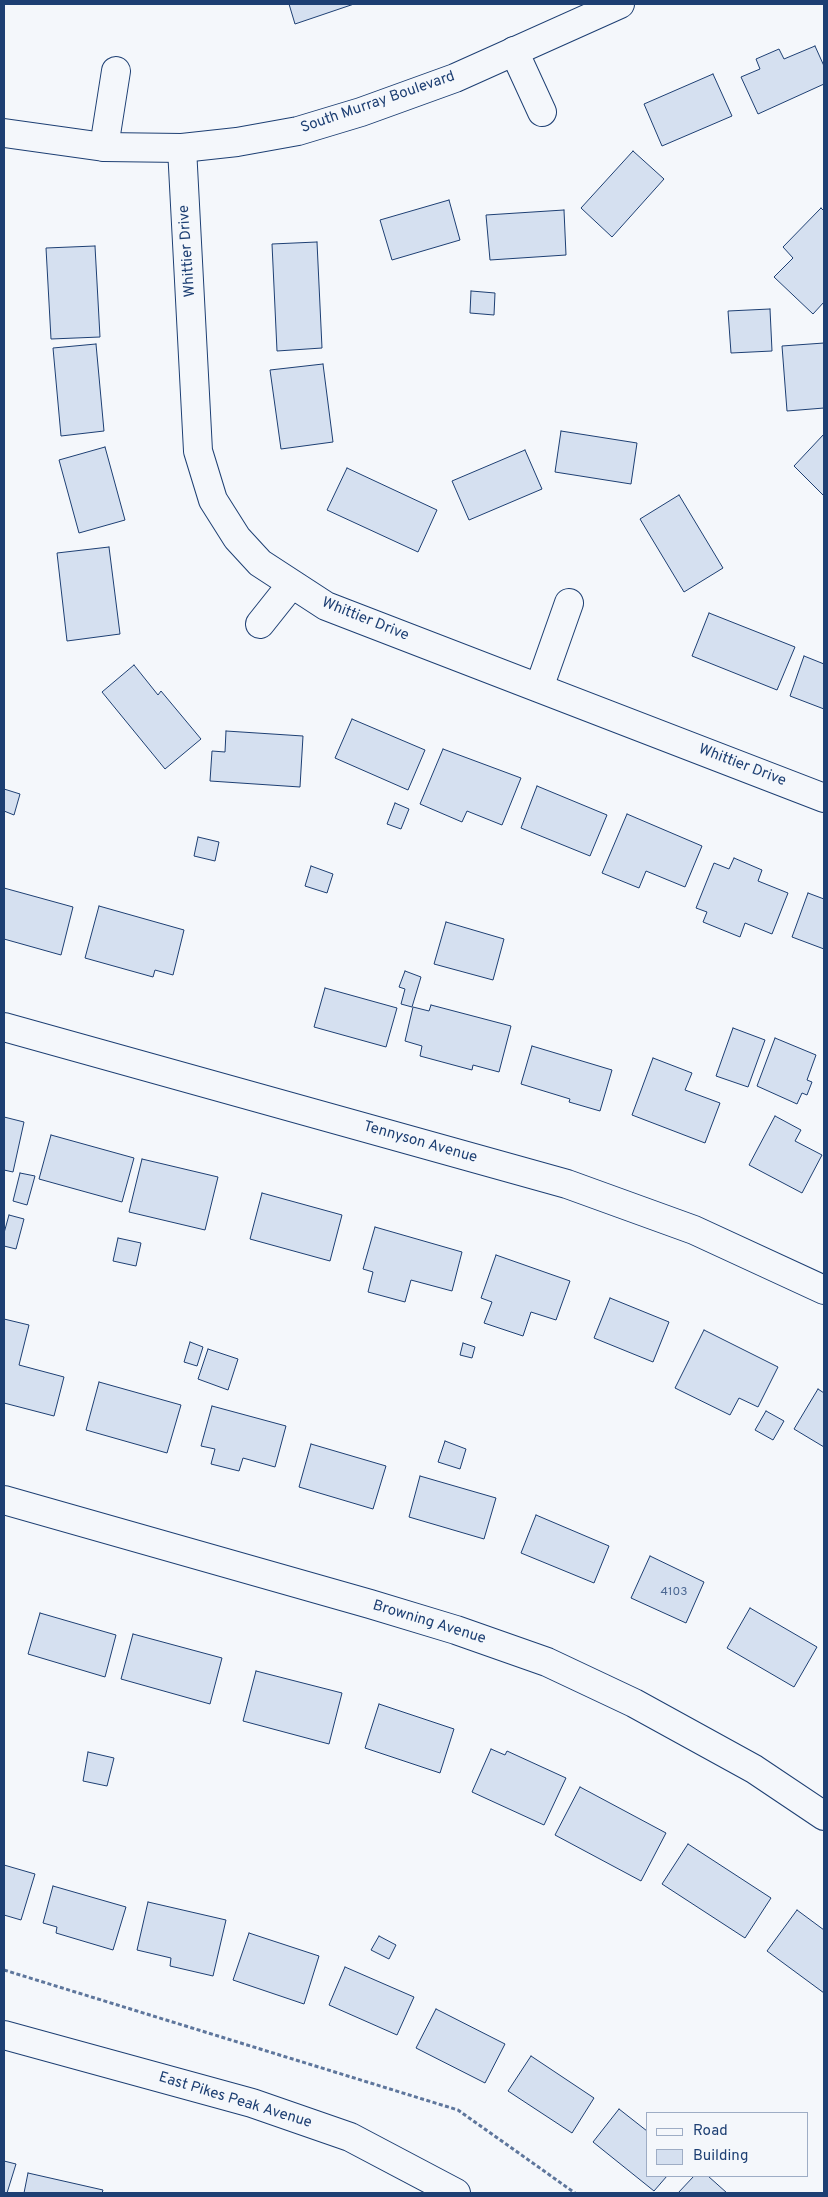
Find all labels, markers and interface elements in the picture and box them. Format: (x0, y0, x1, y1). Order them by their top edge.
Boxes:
street label: South Murray Boulevard (299, 68, 457, 138)
street label: Whittier Drive (176, 204, 200, 298)
street label: Whittier Drive (319, 594, 411, 646)
street label: Whittier Drive (696, 741, 788, 791)
street label: Tennyson Avenue (361, 1118, 479, 1168)
house number: 4103 (661, 1586, 687, 1600)
street label: Browning Avenue (370, 1597, 488, 1649)
street label: East Pikes Peak Avenue (156, 2069, 314, 2133)
legend (646, 2112, 808, 2177)
text: Road (693, 2122, 728, 2141)
text: Building (693, 2147, 748, 2166)

